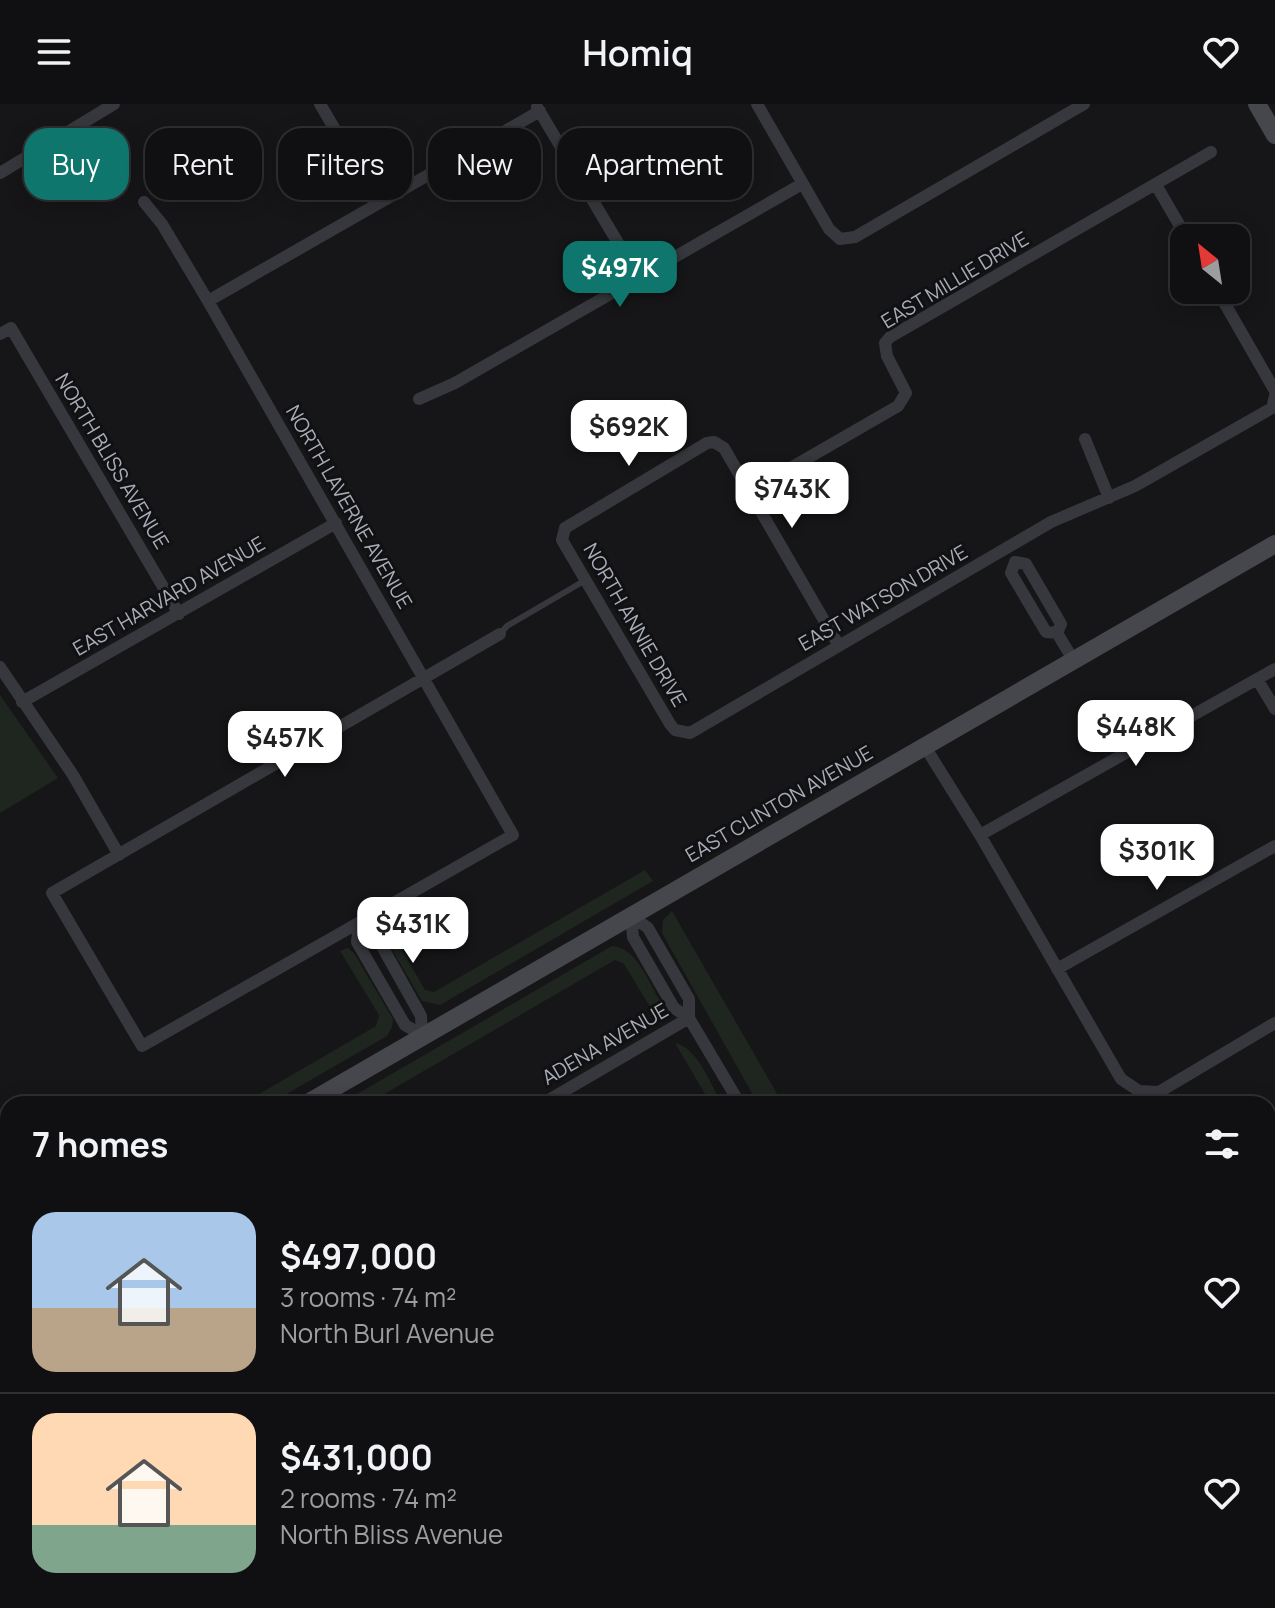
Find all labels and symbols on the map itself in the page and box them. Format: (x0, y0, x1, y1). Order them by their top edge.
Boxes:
north arrow (1170, 224, 1250, 304)
street label: EAST MILLIE DRIVE (876, 225, 1033, 334)
pin: $497K (564, 241, 676, 309)
street label: NORTH BLISS AVENUE (49, 368, 176, 554)
street label: NORTH LAVERNE AVENUE (280, 400, 419, 613)
pin: $692K (573, 400, 685, 468)
pin: $743K (736, 462, 848, 530)
street label: EAST HARVARD AVENUE (68, 529, 270, 662)
street label: NORTH ANNIE DRIVE (578, 538, 693, 711)
street label: EAST WATSON DRIVE (793, 538, 972, 657)
pin: $448K (1080, 700, 1192, 768)
pin: $457K (229, 711, 341, 779)
street label: EAST CLINTON AVENUE (680, 739, 877, 868)
pin: $301K (1101, 824, 1213, 892)
pin: $431K (357, 897, 469, 965)
street label: ADENA AVENUE (537, 996, 673, 1091)

